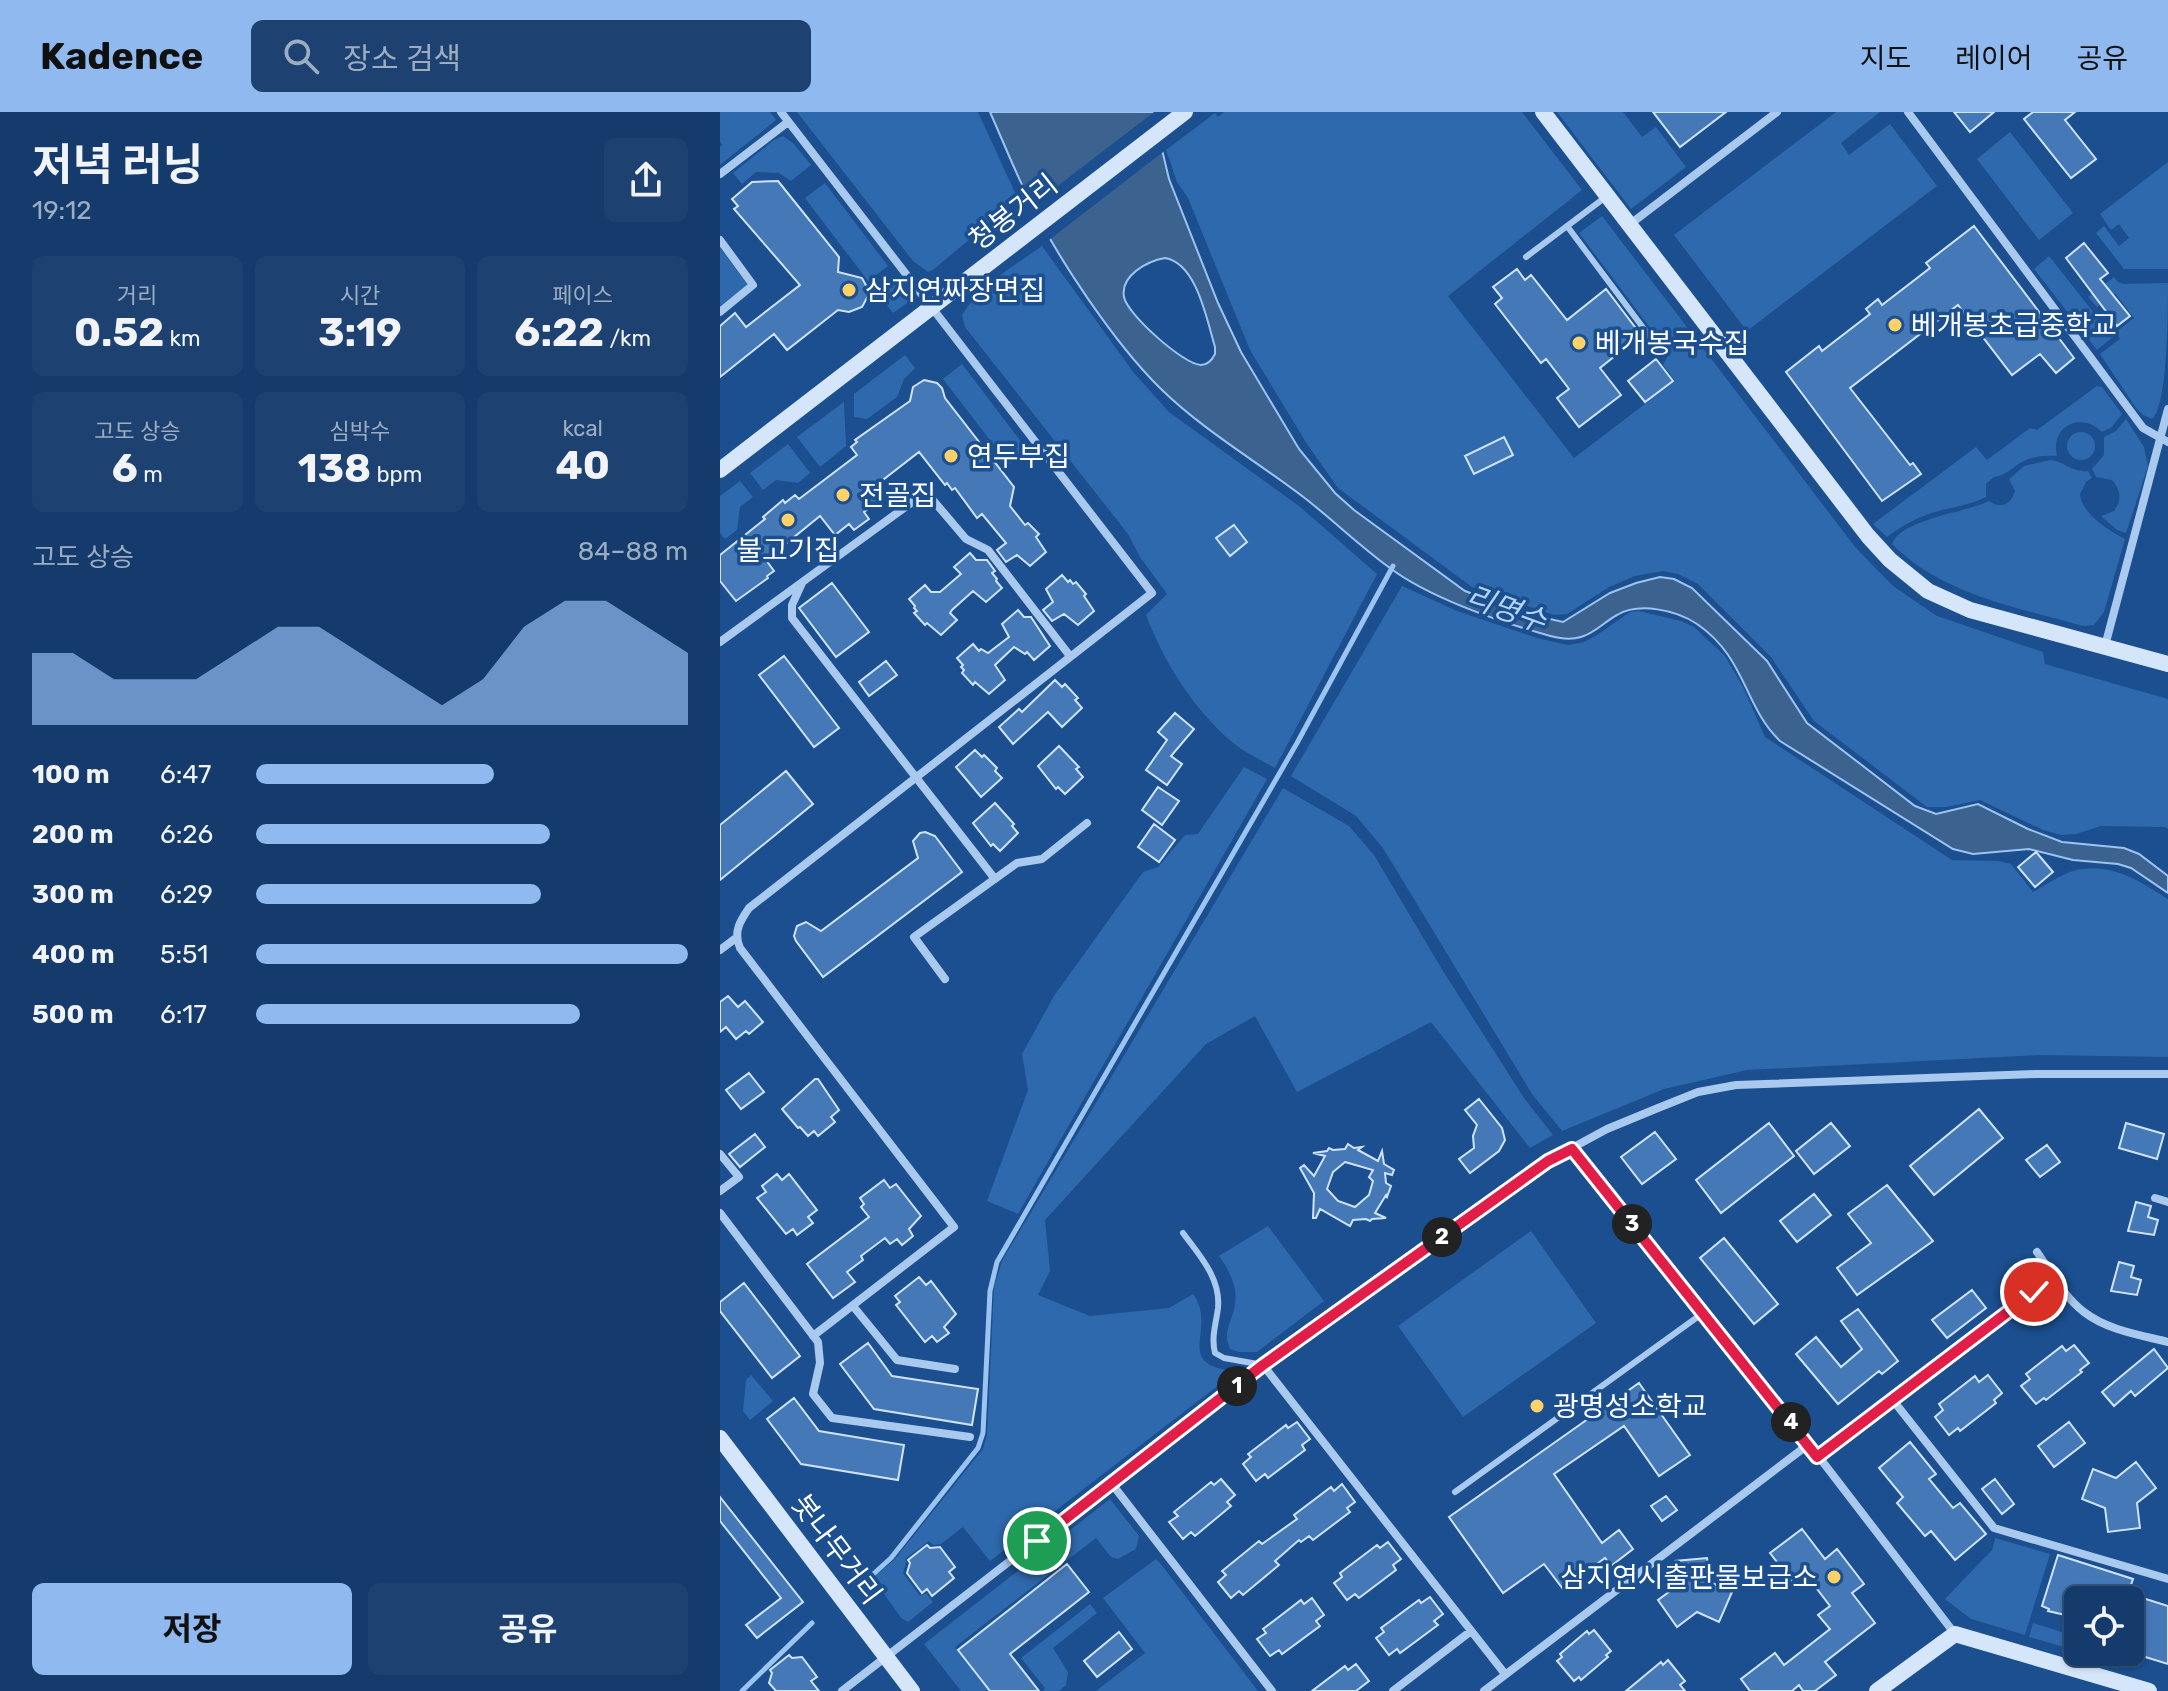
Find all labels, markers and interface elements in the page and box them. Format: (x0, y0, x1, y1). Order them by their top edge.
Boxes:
search box (251, 20, 811, 92)
text: Kadence (40, 33, 203, 79)
icon: search (279, 34, 323, 78)
text: 장소 검색 (343, 41, 461, 77)
text: 지도 (1860, 42, 1911, 75)
text: 레이어 (1955, 42, 2032, 75)
text: 공유 (2076, 42, 2128, 75)
button: share (604, 138, 688, 222)
text: 저녁 러닝 (32, 139, 203, 191)
street label: 청봉거리 (963, 168, 1064, 257)
text: 19:12 (32, 195, 92, 226)
place label: 삼지연짜장면집 (865, 274, 1045, 307)
marker: 삼지연짜장면집 (840, 281, 858, 299)
text: 거리 (117, 282, 158, 309)
text: 시간 (340, 282, 380, 309)
text: 페이스 (552, 282, 613, 309)
text: 0.52 (74, 309, 164, 356)
text: 3:19 (318, 309, 402, 356)
text: 6:22 (514, 309, 604, 356)
place label: 베개봉초급중학교 (1911, 309, 2117, 342)
marker: 베개봉초급중학교 (1886, 316, 1904, 334)
text: km (164, 325, 201, 352)
text: /km (604, 325, 651, 352)
place label: 베개봉국수집 (1595, 327, 1750, 360)
marker: 베개봉국수집 (1570, 334, 1588, 352)
text: kcal (562, 415, 603, 442)
text: 고도 상승 (94, 418, 181, 445)
text: 심박수 (330, 418, 390, 445)
place label: 연두부집 (967, 440, 1070, 473)
text: 40 (555, 442, 610, 489)
text: 6 (112, 445, 138, 492)
text: 138 (298, 445, 371, 492)
marker: 연두부집 (942, 447, 960, 465)
text: m (138, 461, 163, 488)
text: bpm (371, 461, 422, 488)
place label: 전골집 (859, 479, 936, 512)
marker: 전골집 (834, 486, 852, 504)
marker: 불고기집 (779, 511, 797, 529)
place label: 불고기집 (736, 534, 840, 567)
text: 84–88 m (578, 536, 688, 567)
text: 고도 상승 (32, 542, 134, 573)
water label: 리명수 (1461, 578, 1552, 641)
text: 100 m (32, 759, 110, 790)
text: 6:47 (160, 759, 211, 790)
text: 200 m (32, 819, 114, 850)
text: 6:26 (160, 819, 213, 850)
text: 300 m (32, 879, 114, 910)
text: 6:29 (160, 879, 213, 910)
text: 400 m (32, 939, 114, 970)
text: 5:51 (160, 939, 208, 970)
text: 500 m (32, 999, 114, 1030)
text: 6:17 (160, 999, 207, 1030)
pin: 3 (1612, 1204, 1652, 1244)
text: 3 (1625, 1210, 1639, 1237)
pin: 2 (1422, 1217, 1462, 1257)
text: 2 (1435, 1223, 1449, 1250)
pin (2000, 1258, 2068, 1326)
icon: check (2012, 1270, 2056, 1314)
pin: 1 (1217, 1366, 1257, 1406)
text: 1 (1232, 1372, 1242, 1399)
place label: 광명성소학교 (1553, 1390, 1708, 1423)
marker: 광명성소학교 (1528, 1397, 1546, 1415)
pin: 4 (1771, 1402, 1811, 1442)
text: 4 (1783, 1408, 1799, 1435)
street label: 봇나무거리 (785, 1488, 889, 1611)
pin (1003, 1507, 1071, 1575)
icon: arrive (1015, 1519, 1059, 1563)
place label: 삼지연시출판물보급소 (1560, 1561, 1818, 1594)
marker: 삼지연시출판물보급소 (1825, 1568, 1843, 1586)
button: 저장 (32, 1583, 352, 1675)
button: 공유 (368, 1583, 688, 1675)
map controls (2064, 1586, 2144, 1666)
button: locate (2064, 1586, 2144, 1666)

